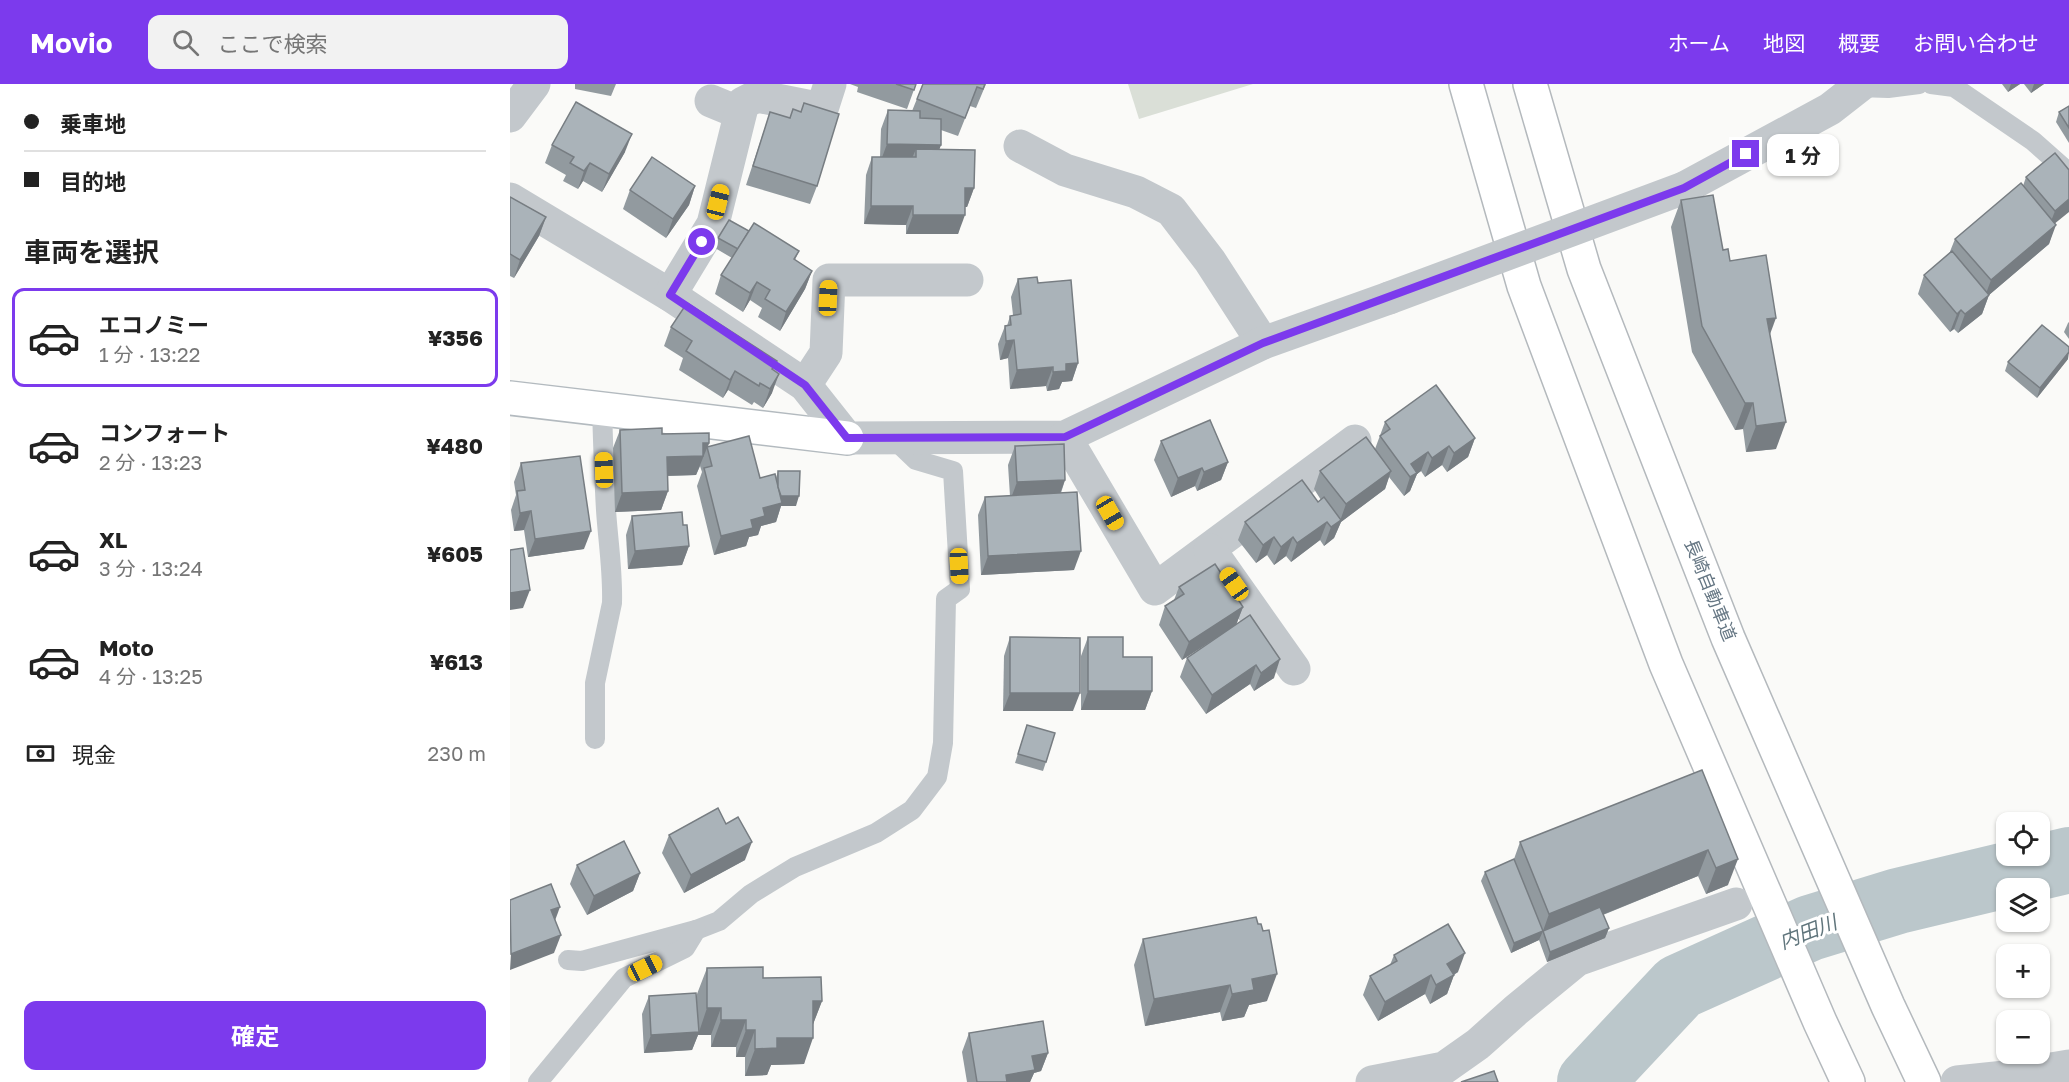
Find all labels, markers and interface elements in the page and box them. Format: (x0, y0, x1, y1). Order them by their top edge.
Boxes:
search box (148, 15, 568, 69)
text: Movio (30, 26, 112, 59)
icon: search (169, 26, 202, 59)
text: ここで検索 (217, 30, 327, 57)
text: ホーム (1668, 30, 1730, 56)
text: 地図 (1763, 30, 1805, 56)
text: 概要 (1838, 30, 1880, 56)
text: お問い合わせ (1913, 30, 2039, 56)
text: 乗車地 (60, 110, 126, 137)
callout: 1 分 (1767, 133, 1839, 175)
route end (1732, 140, 1759, 167)
text: 1 分 (1785, 143, 1821, 167)
text: 目的地 (60, 168, 126, 195)
car (705, 182, 731, 222)
route start (688, 228, 715, 255)
text: 車両を選択 (24, 236, 159, 268)
car (818, 280, 838, 316)
icon: car (27, 311, 81, 365)
text: エコノミー (99, 311, 209, 338)
text: ¥356 (428, 324, 483, 351)
text: 1 分 · 13:22 (99, 342, 200, 366)
icon: car (27, 419, 81, 473)
text: コンフォート (99, 419, 230, 446)
text: ¥480 (426, 432, 483, 459)
text: 2 分 · 13:23 (99, 450, 202, 474)
car (594, 452, 614, 488)
car (1093, 493, 1127, 533)
text: XL (99, 526, 127, 553)
icon: car (27, 527, 81, 581)
street label: 長崎自動車道 (1680, 535, 1741, 644)
text: ¥605 (427, 540, 483, 567)
car (949, 548, 969, 584)
text: 3 分 · 13:24 (99, 556, 203, 580)
car (1216, 564, 1252, 604)
text: Moto (99, 634, 154, 661)
icon: car (27, 635, 81, 689)
text: ¥613 (430, 648, 483, 675)
text: 4 分 · 13:25 (99, 664, 203, 688)
icon: cash (24, 737, 57, 770)
text: 現金 (72, 741, 116, 768)
text: 230 m (428, 741, 486, 765)
map controls (1996, 812, 2050, 1064)
button: locate (1996, 812, 2050, 866)
button: layers (1996, 878, 2050, 932)
water label: 内田川 (1775, 908, 1842, 953)
button: + (1996, 944, 2050, 998)
car (625, 952, 665, 984)
button: 確定 (24, 1001, 486, 1070)
button: − (1996, 1010, 2050, 1064)

